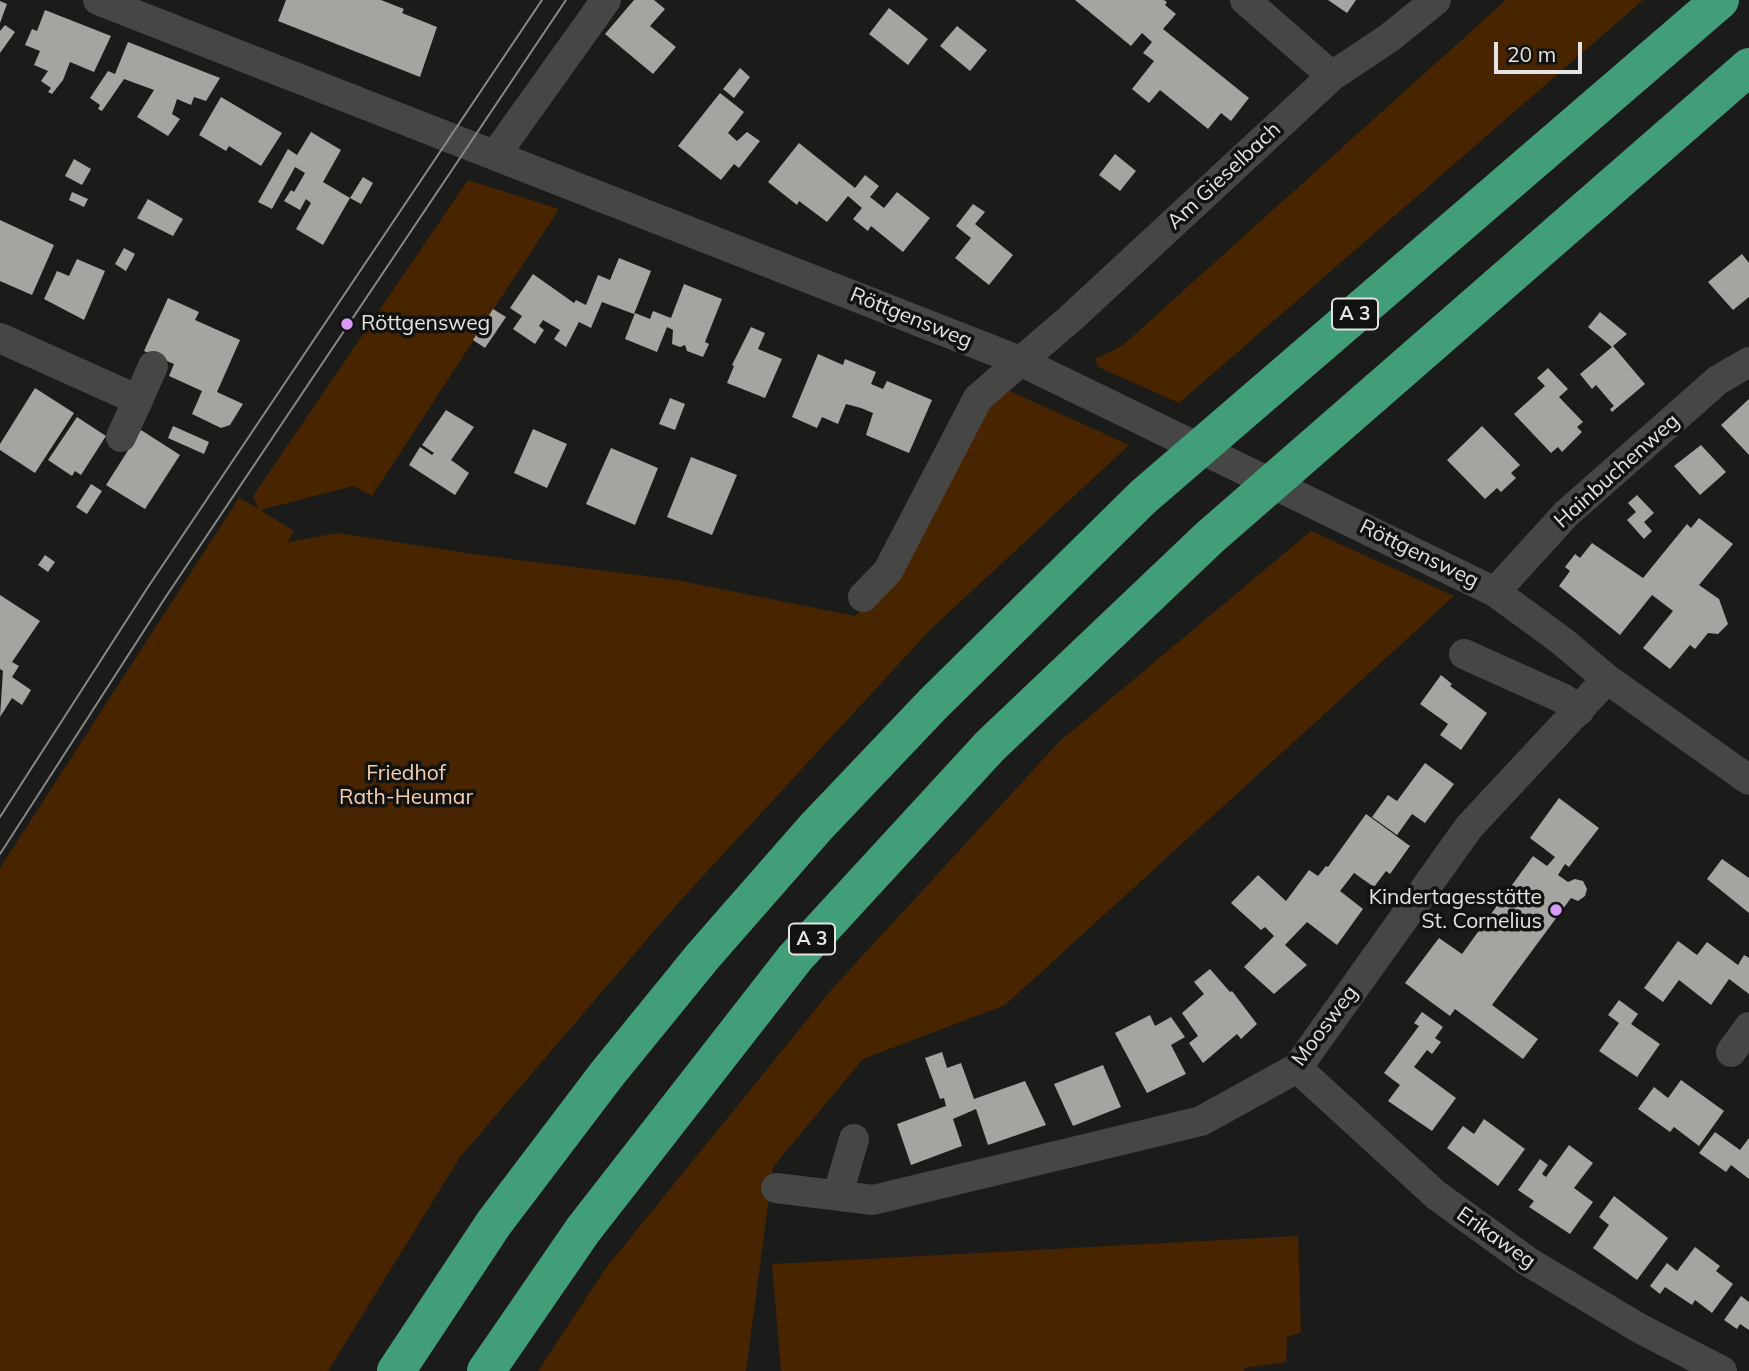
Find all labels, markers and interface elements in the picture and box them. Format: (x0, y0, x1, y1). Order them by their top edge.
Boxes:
scale bar (1497, 28, 1584, 72)
text: 20 m (1507, 41, 1556, 67)
street label: Am Gieselbach (1162, 117, 1286, 235)
street label: Röttgensweg (846, 282, 976, 354)
road number: A 3 (1332, 298, 1378, 330)
place label: Röttgensweg (361, 311, 490, 337)
marker: Röttgensweg (339, 316, 355, 332)
street label: Hainbuchenweg (1549, 408, 1685, 534)
street label: Röttgensweg (1355, 514, 1483, 594)
park label: Friedhof Rath-Heumar (339, 761, 473, 811)
place label: Kindertagesstätte St. Cornelius (1369, 885, 1542, 935)
marker: Kindertagesstätte St. Cornelius (1548, 902, 1564, 918)
road number: A 3 (789, 923, 835, 954)
street label: Moosweg (1287, 981, 1363, 1071)
street label: Erikaweg (1452, 1202, 1540, 1274)

